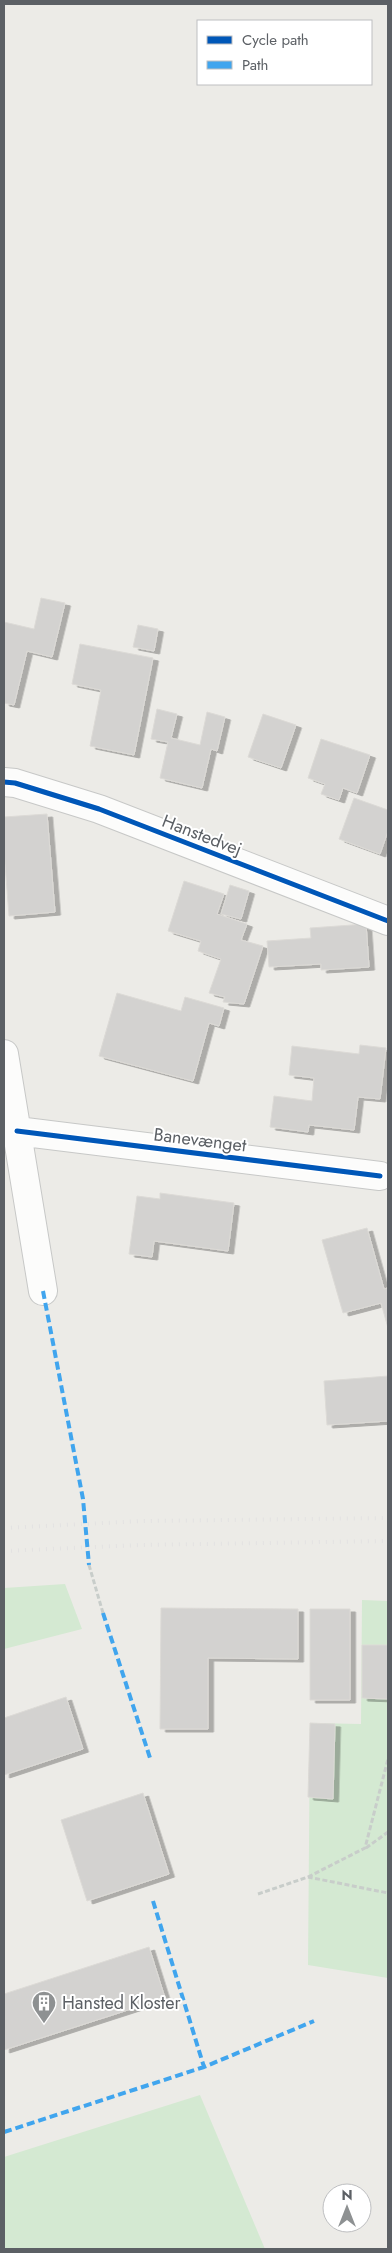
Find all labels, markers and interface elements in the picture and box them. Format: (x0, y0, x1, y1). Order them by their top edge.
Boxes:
legend (197, 20, 372, 85)
text: Cycle path (242, 29, 309, 51)
text: Path (242, 54, 268, 76)
street label: Hanstedvej (158, 808, 246, 862)
street label: Banevænget (152, 1121, 249, 1159)
building icon: Hansted Kloster (31, 1990, 57, 2024)
place label: Hansted Kloster (62, 1990, 181, 2016)
north arrow (322, 2183, 372, 2233)
text: N (341, 2185, 353, 2205)

